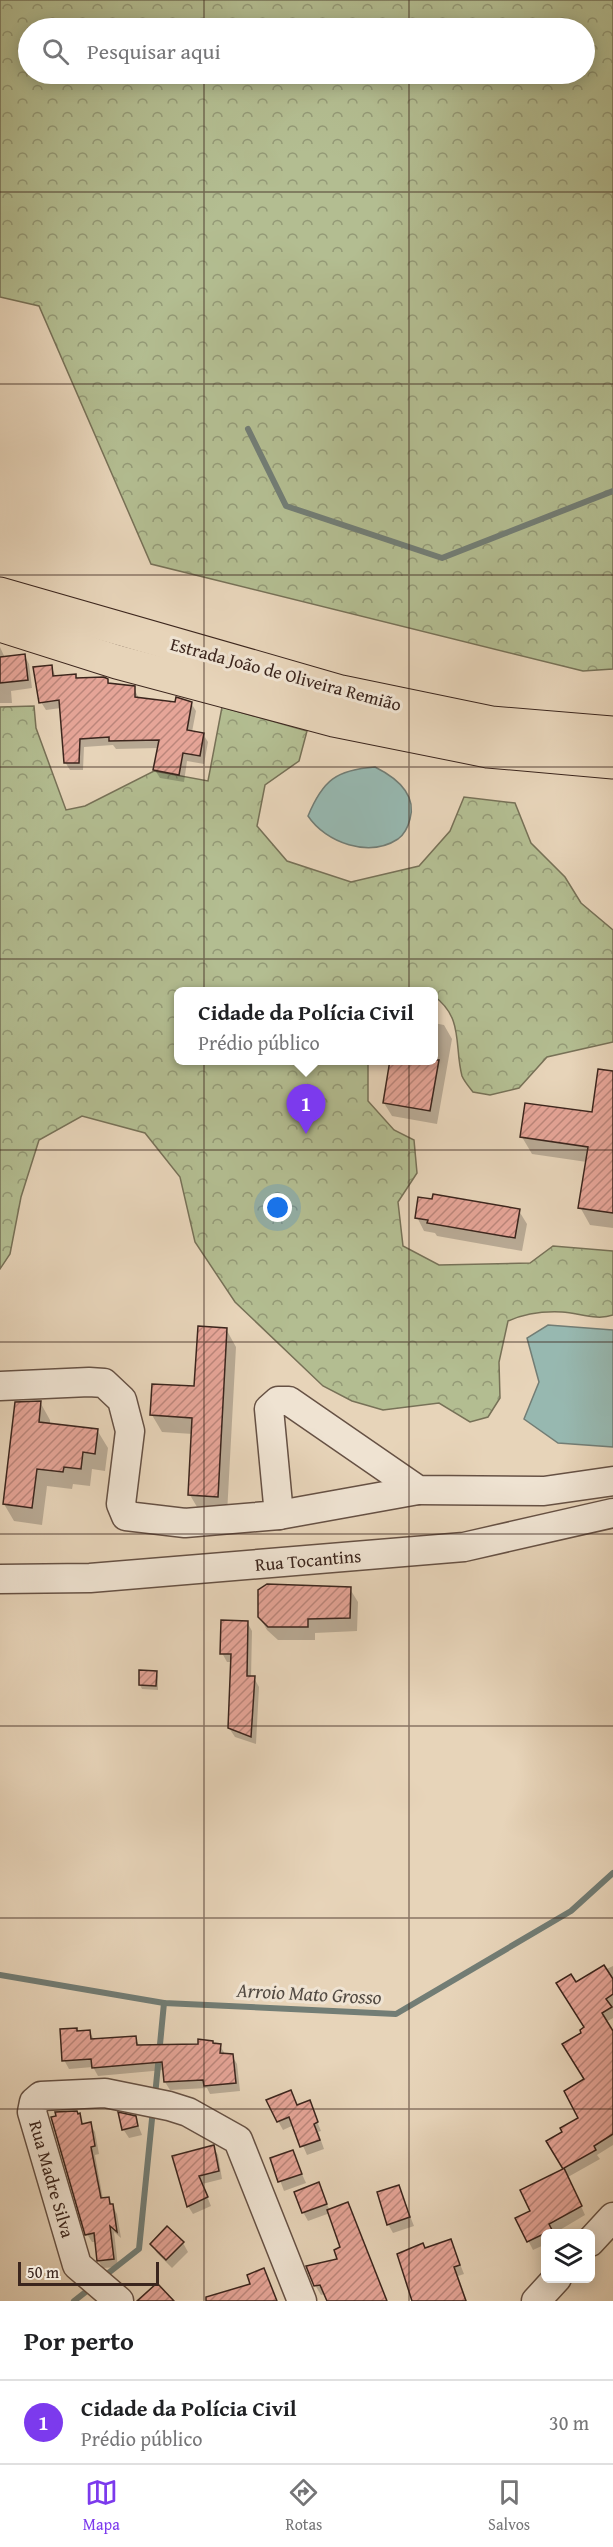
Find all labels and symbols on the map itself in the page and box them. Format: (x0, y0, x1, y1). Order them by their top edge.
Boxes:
street label: Estrada João de Oliveira Remião (168, 630, 404, 718)
pin: 1 (286, 1084, 326, 1134)
your location (263, 1193, 292, 1222)
street label: Rua Tocantins (254, 1542, 362, 1578)
water label: Arroio Mato Grosso (235, 1975, 383, 2011)
street label: Rua Madre Silva (22, 2117, 82, 2241)
scale bar (18, 2259, 159, 2286)

